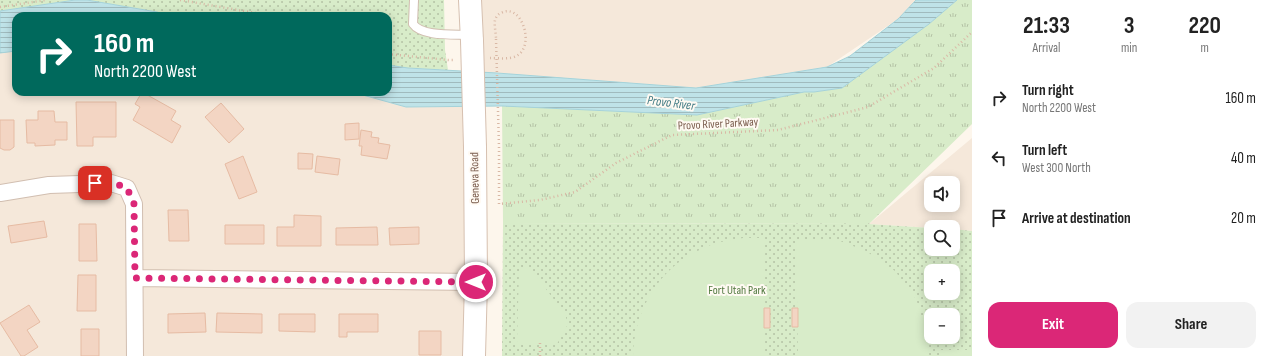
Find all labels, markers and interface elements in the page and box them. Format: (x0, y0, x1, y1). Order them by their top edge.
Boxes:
text: 21:33 (1023, 11, 1070, 40)
text: 3 (1124, 11, 1135, 40)
text: 220 (1188, 11, 1221, 40)
text: 160 m (94, 27, 154, 60)
icon: right (28, 28, 80, 80)
text: Arrival (1033, 40, 1060, 56)
text: min (1121, 40, 1137, 56)
text: m (1200, 40, 1209, 56)
text: North 2200 West (94, 61, 196, 82)
text: Turn right (1022, 81, 1074, 100)
icon: right (988, 87, 1010, 109)
text: 160 m (1225, 89, 1256, 108)
water label: Provo River (646, 92, 697, 114)
text: North 2200 West (1022, 100, 1096, 116)
street label: Provo River Parkway (677, 114, 759, 134)
text: Turn left (1022, 141, 1067, 160)
icon: left (988, 147, 1010, 169)
text: 40 m (1231, 149, 1256, 168)
street label: Geneva Road (467, 152, 483, 204)
text: West 300 North (1022, 160, 1091, 176)
pin (78, 166, 112, 200)
icon: arrive (84, 172, 106, 194)
map controls (924, 176, 960, 344)
button: sound (924, 176, 960, 212)
icon: arrive (988, 207, 1010, 229)
text: Arrive at destination (1022, 209, 1131, 228)
text: 20 m (1231, 209, 1256, 228)
button: search (924, 220, 960, 256)
position arrow (455, 261, 497, 303)
button: + (924, 264, 960, 300)
park label: Fort Utah Park (708, 283, 766, 298)
button: Exit (988, 302, 1118, 348)
button: Share (1126, 302, 1256, 348)
button: − (924, 308, 960, 344)

